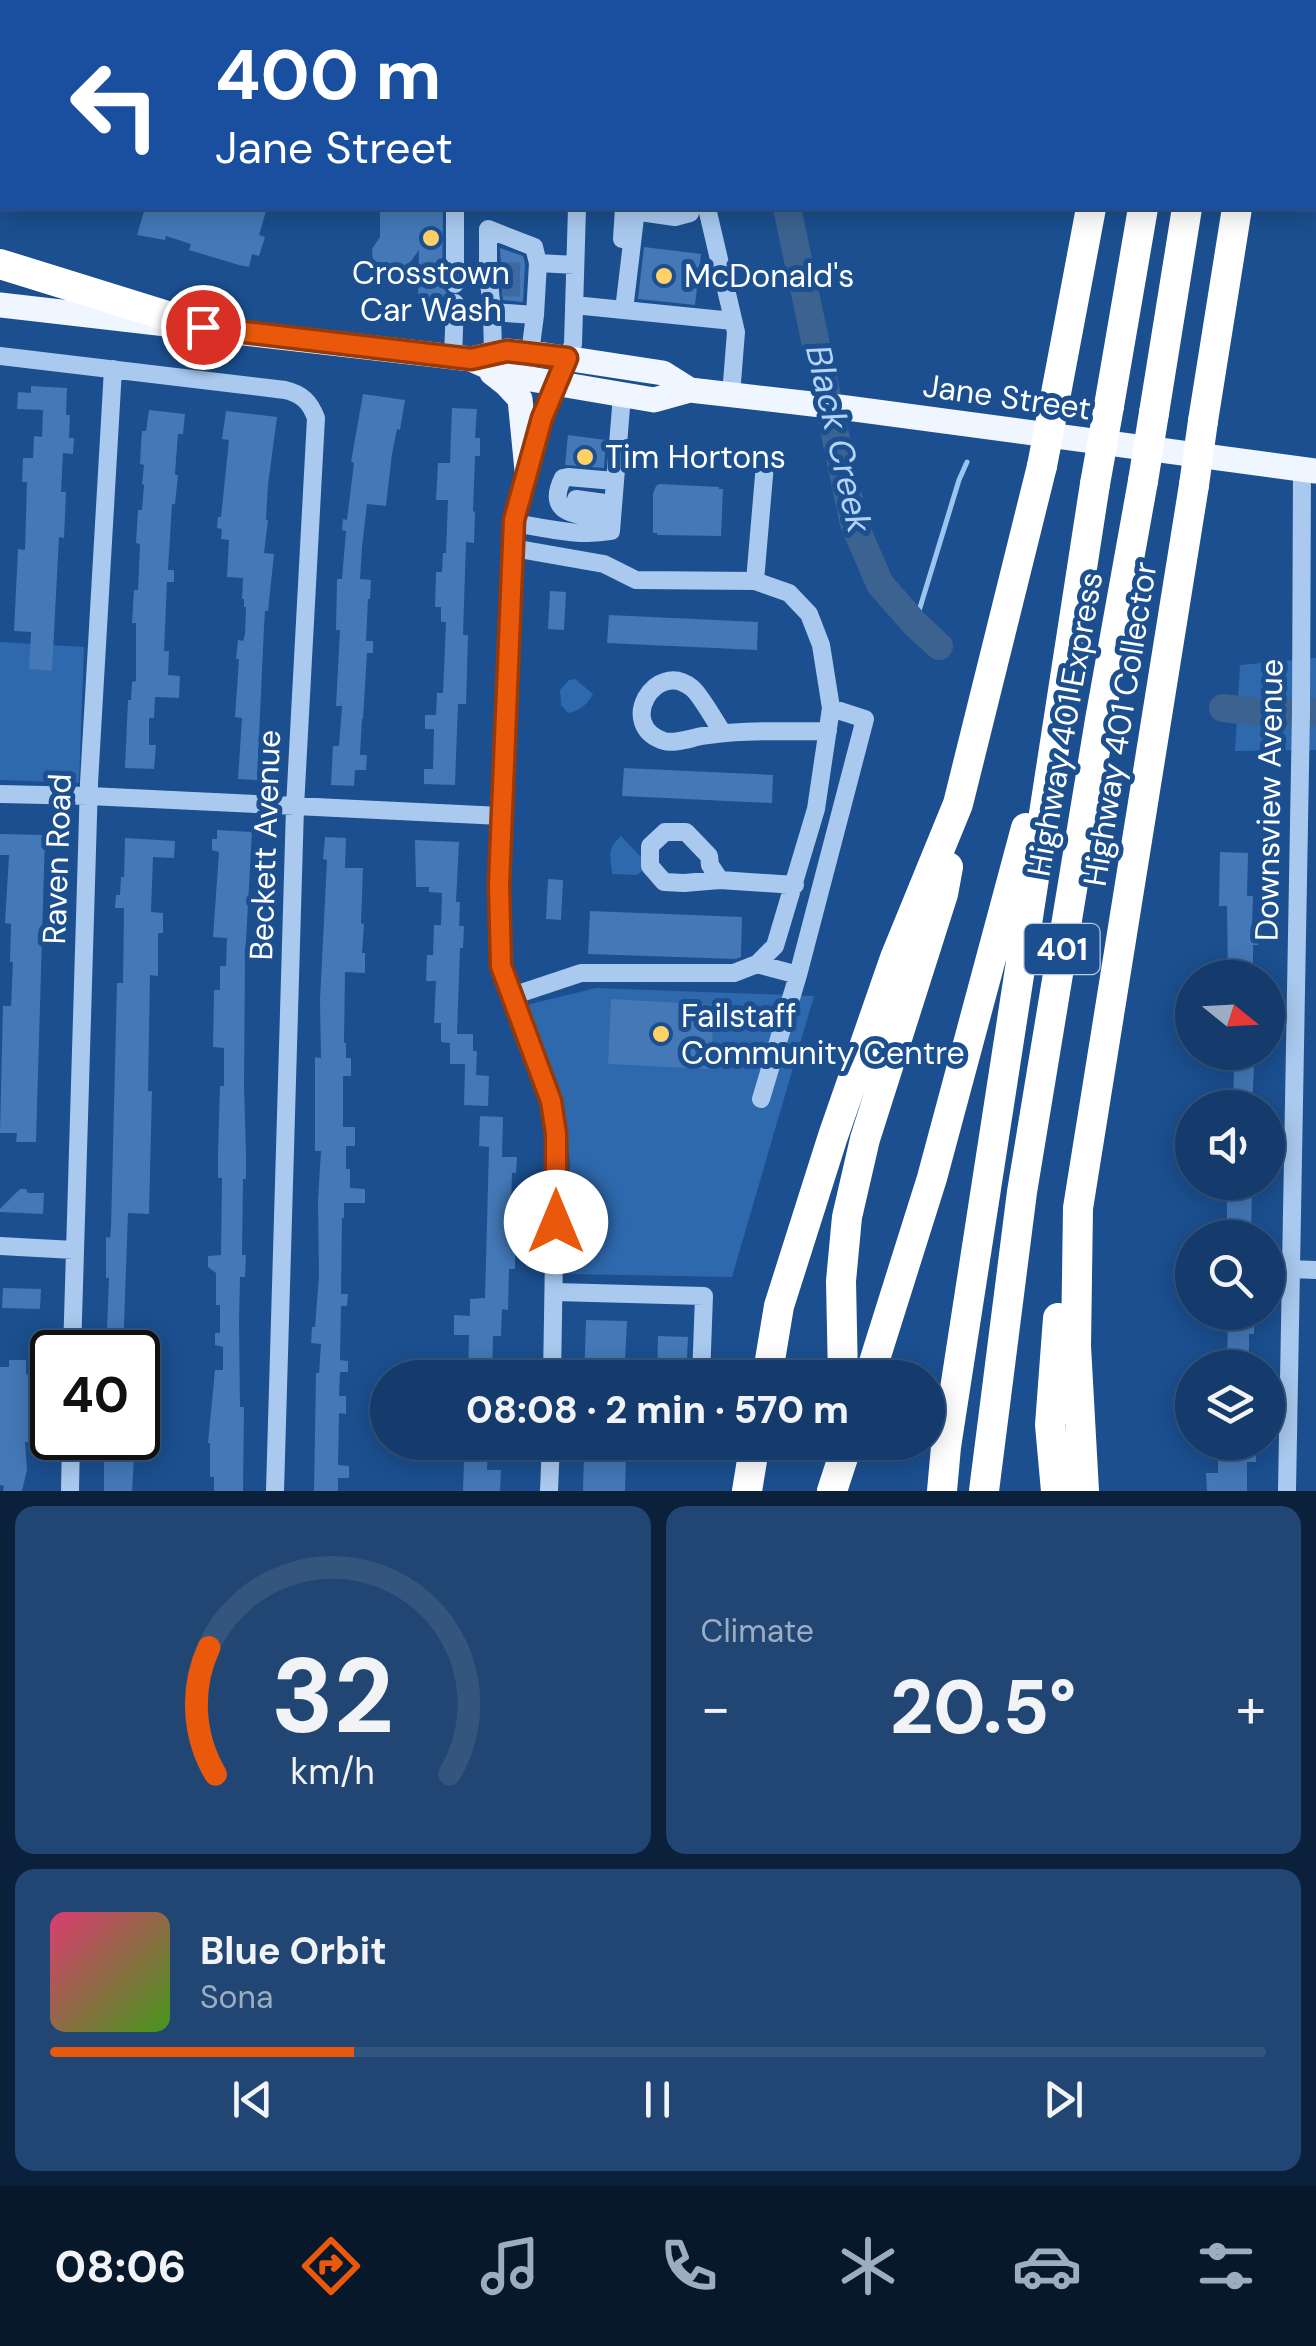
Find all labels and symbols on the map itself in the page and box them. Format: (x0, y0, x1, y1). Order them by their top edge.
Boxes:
marker: Crosstown Car Wash (420, 227, 442, 249)
place label: Crosstown Car Wash (352, 252, 510, 331)
place label: McDonald's (684, 255, 854, 297)
marker: McDonald's (653, 265, 675, 287)
pin (161, 285, 246, 370)
water label: Black Creek (795, 340, 883, 538)
street label: Jane Street (920, 364, 1094, 430)
place label: Tim Hortons (605, 436, 786, 478)
marker: Tim Hortons (574, 446, 596, 468)
street label: Highway 401 Collector (1074, 559, 1166, 889)
street label: Highway 401 Express (1018, 569, 1112, 879)
street label: Downsview Avenue (1246, 659, 1292, 941)
street label: Beckett Avenue (240, 729, 290, 961)
street label: Raven Road (33, 773, 81, 945)
road number: 401 (1024, 924, 1100, 974)
north arrow (1175, 960, 1285, 1070)
place label: Failstaff Community Centre (681, 995, 965, 1074)
marker: Failstaff Community Centre (650, 1023, 672, 1045)
position arrow (504, 1170, 608, 1274)
speed limit sign: 40 (30, 1330, 160, 1460)

